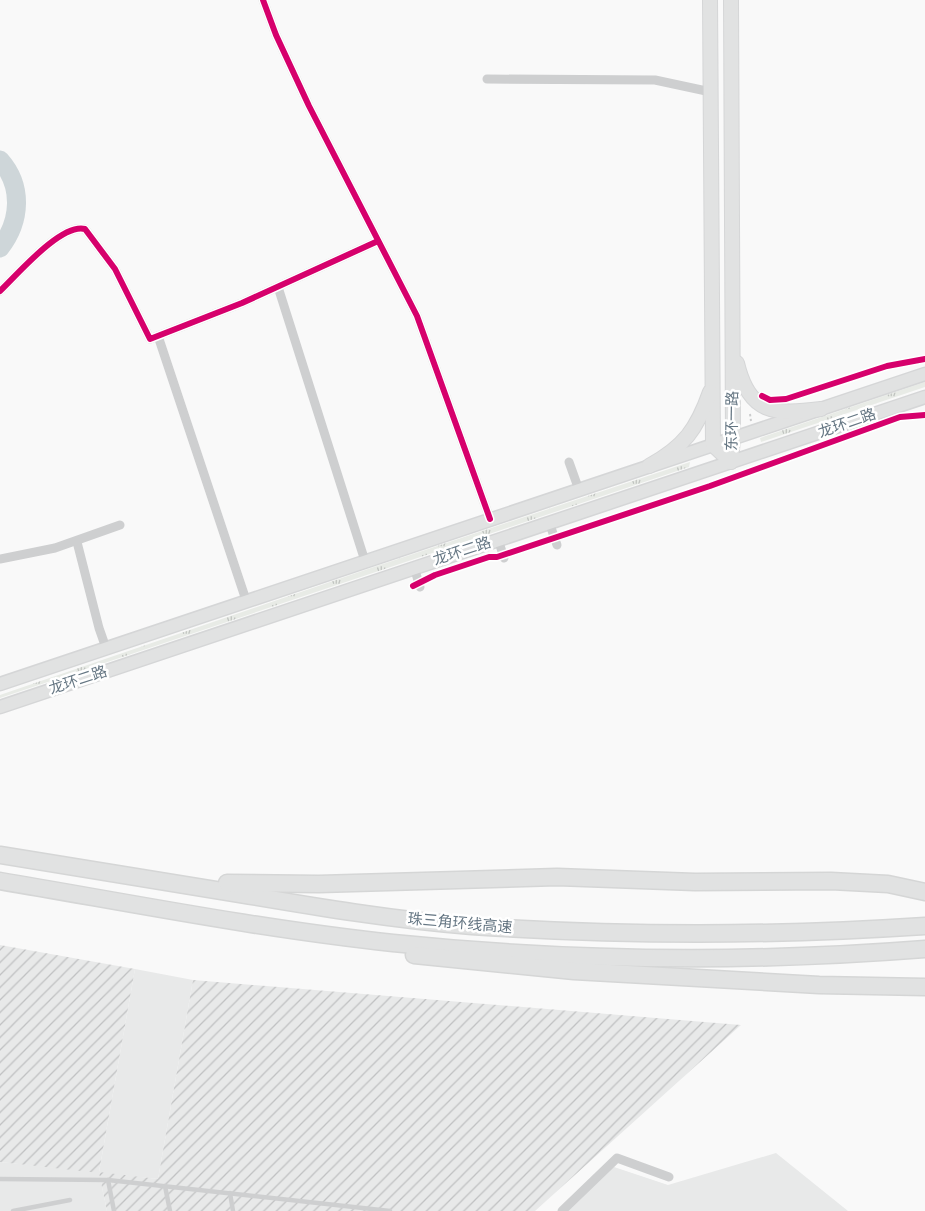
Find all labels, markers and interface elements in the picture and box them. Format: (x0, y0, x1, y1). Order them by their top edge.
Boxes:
street label: 东环一路 (722, 391, 742, 451)
street label: 龙环二路 (816, 405, 878, 441)
street label: 龙环二路 (431, 533, 493, 569)
street label: 龙环二路 (47, 662, 109, 698)
street label: 珠三角环线高速 (407, 909, 513, 937)

